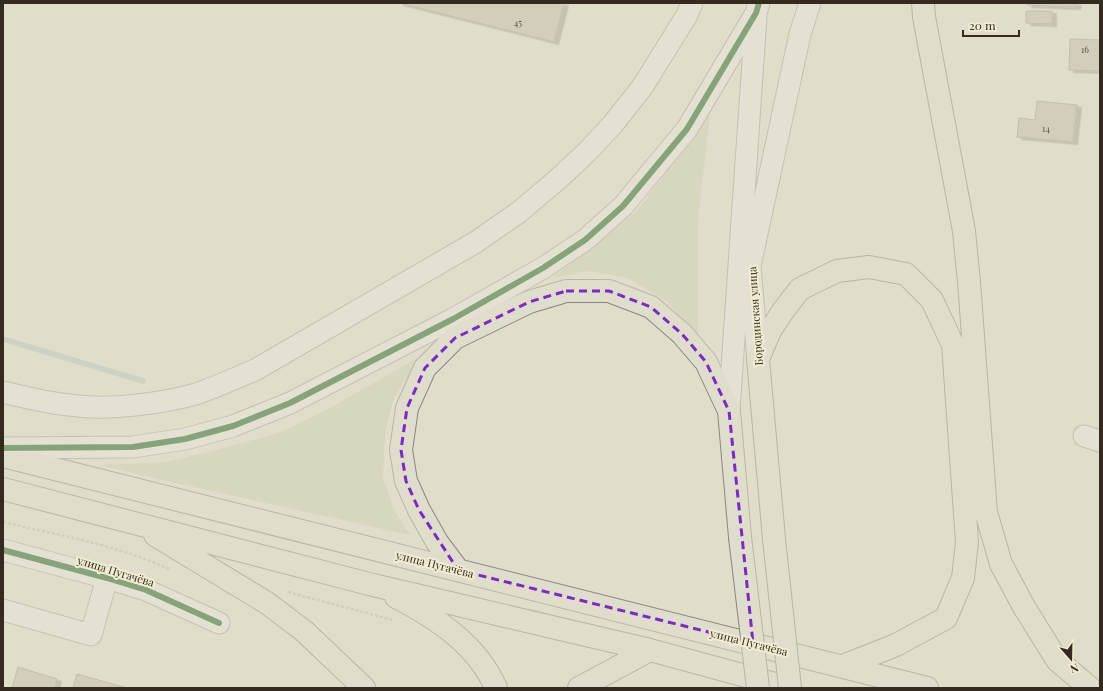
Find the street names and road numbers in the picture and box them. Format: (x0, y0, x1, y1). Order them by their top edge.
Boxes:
street label: Бородинская улица (744, 265, 766, 366)
street label: улица Пугачёва (394, 547, 476, 581)
street label: улица Пугачёва (75, 552, 157, 590)
street label: улица Пугачёва (708, 625, 790, 659)

